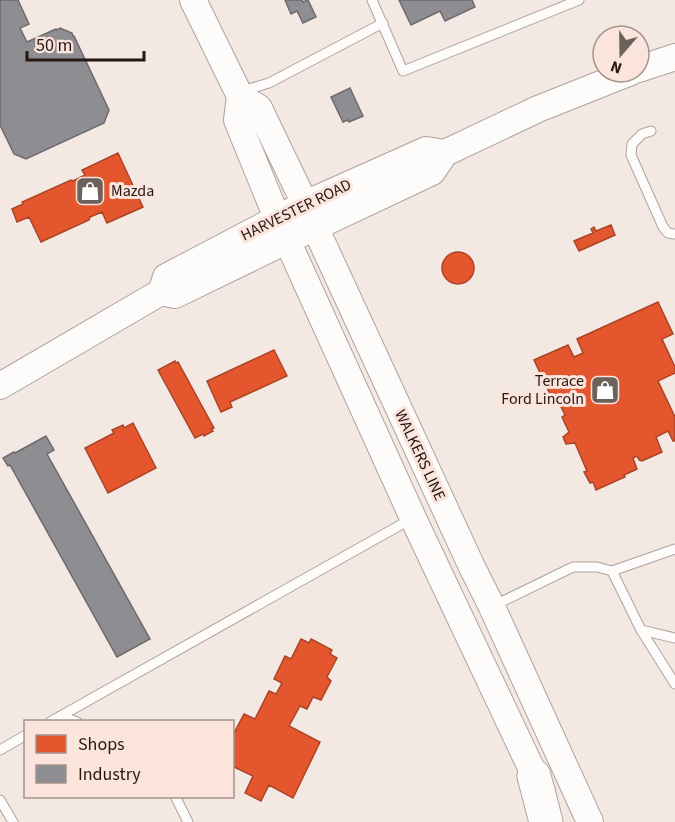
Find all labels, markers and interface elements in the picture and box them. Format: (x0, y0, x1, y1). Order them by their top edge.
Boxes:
scale bar (27, 24, 144, 62)
north arrow (591, 24, 651, 84)
text: 50 m (36, 33, 72, 58)
text: N (607, 55, 625, 79)
street label: HARVESTER ROAD (237, 174, 355, 246)
shop icon: Mazda (74, 175, 106, 207)
place label: Mazda (111, 180, 154, 202)
place label: Terrace Ford Lincoln (501, 370, 584, 410)
shop icon: Terrace Ford Lincoln (589, 374, 621, 406)
street label: WALKERS LINE (389, 406, 451, 504)
legend (24, 720, 234, 798)
text: Shops (78, 732, 125, 757)
text: Industry (78, 762, 141, 787)

